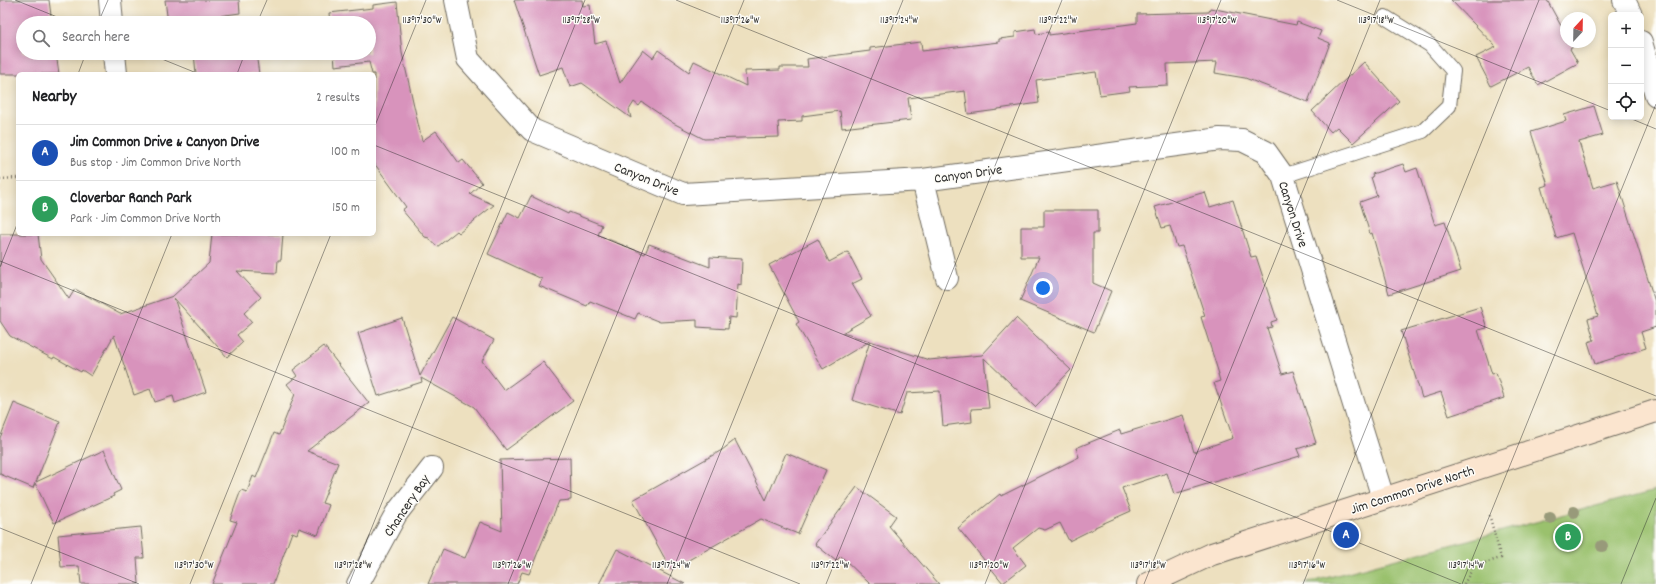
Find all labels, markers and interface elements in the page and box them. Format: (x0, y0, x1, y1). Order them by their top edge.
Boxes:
north arrow (1560, 12, 1596, 48)
map controls (1608, 12, 1644, 120)
button: + (1608, 12, 1644, 48)
text: 113°17'30"W (402, 14, 442, 28)
text: 113°17'28"W (562, 14, 600, 28)
text: 113°17'26"W (721, 14, 760, 28)
text: 113°17'24"W (880, 14, 918, 28)
text: 113°17'22"W (1039, 14, 1077, 28)
text: 113°17'20"W (1197, 14, 1237, 28)
text: 113°17'18"W (1358, 14, 1394, 28)
search box (16, 16, 376, 60)
icon: search (30, 27, 52, 49)
text: Search here (62, 27, 130, 49)
button: − (1608, 48, 1644, 84)
button: locate (1608, 84, 1644, 120)
text: Nearby (32, 86, 76, 110)
text: 2 results (316, 89, 360, 108)
text: Jim Common Drive & Canyon Drive (70, 132, 259, 154)
text: A (41, 143, 49, 162)
text: 100 m (331, 143, 360, 162)
text: Bus stop · Jim Common Drive North (70, 154, 241, 173)
street label: Canyon Drive (611, 158, 682, 202)
street label: Canyon Drive (933, 160, 1004, 190)
street label: Canyon Drive (1272, 179, 1312, 250)
text: Cloverbar Ranch Park (70, 188, 192, 210)
text: B (42, 199, 48, 218)
text: 150 m (332, 199, 360, 218)
text: Park · Jim Common Drive North (70, 210, 221, 229)
your location (1033, 278, 1053, 298)
street label: Jim Common Drive North (1348, 461, 1477, 520)
street label: Chancery Bay (379, 471, 436, 541)
pin: A (1333, 520, 1359, 550)
pin: B (1555, 522, 1581, 552)
text: 113°17'30"W (174, 559, 214, 573)
text: 113°17'28"W (334, 559, 372, 573)
text: 113°17'26"W (493, 559, 532, 573)
text: 113°17'24"W (652, 559, 690, 573)
text: 113°17'22"W (811, 559, 849, 573)
text: 113°17'20"W (969, 559, 1009, 573)
text: 113°17'18"W (1130, 559, 1166, 573)
text: 113°17'16"W (1289, 559, 1325, 573)
text: 113°17'14"W (1448, 559, 1484, 573)

